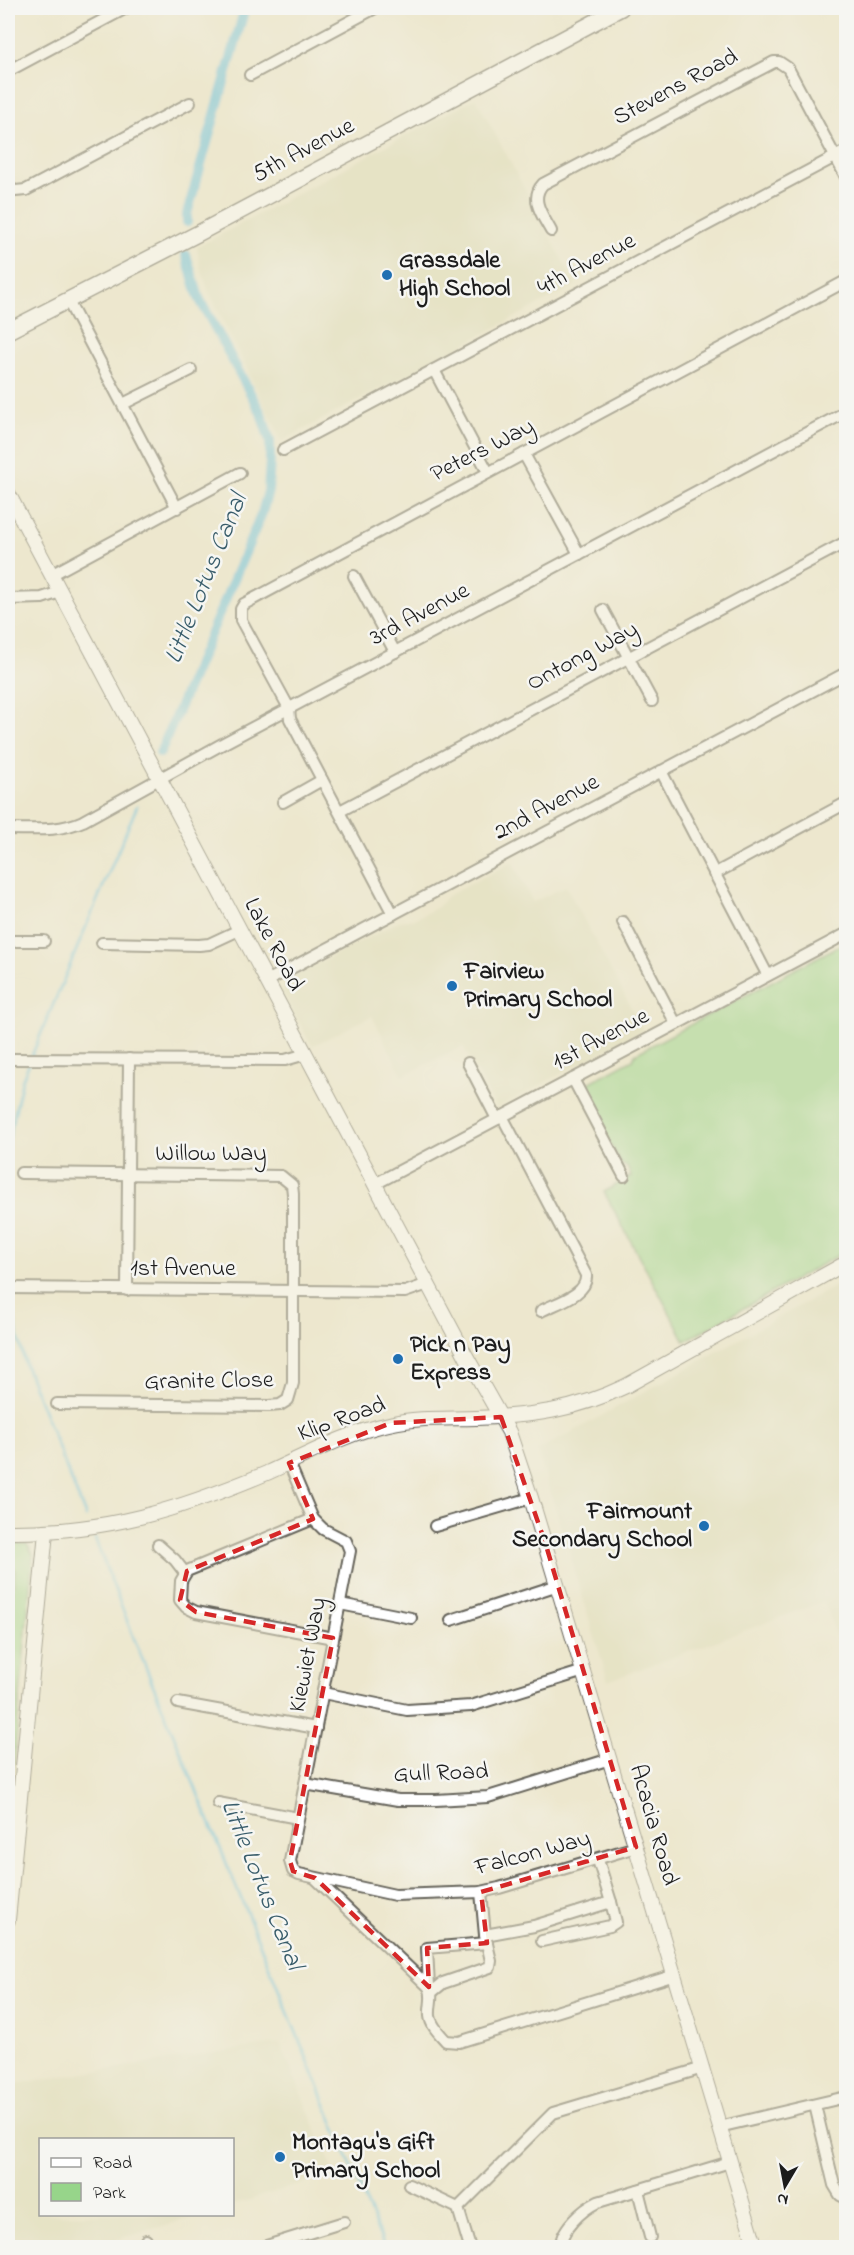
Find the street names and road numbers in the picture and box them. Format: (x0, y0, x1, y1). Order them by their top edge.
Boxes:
street label: Stevens Road (607, 40, 745, 136)
street label: 5th Avenue (247, 109, 361, 192)
street label: 4th Avenue (531, 224, 643, 306)
street label: Peters Way (425, 410, 542, 493)
street label: 3rd Avenue (364, 574, 476, 656)
street label: Ontong Way (521, 613, 645, 702)
street label: 2nd Avenue (488, 765, 606, 850)
street label: Lake Road (234, 892, 312, 998)
street label: 1st Avenue (546, 1000, 656, 1080)
street label: Willow Way (155, 1137, 267, 1173)
street label: 1st Avenue (130, 1252, 236, 1287)
street label: Granite Close (144, 1363, 274, 1401)
street label: Klip Road (293, 1388, 391, 1452)
street label: Kiewiet Way (281, 1594, 338, 1716)
street label: Gull Road (393, 1755, 490, 1793)
street label: Acacia Road (619, 1760, 687, 1890)
street label: Falcon Way (470, 1822, 595, 1887)

